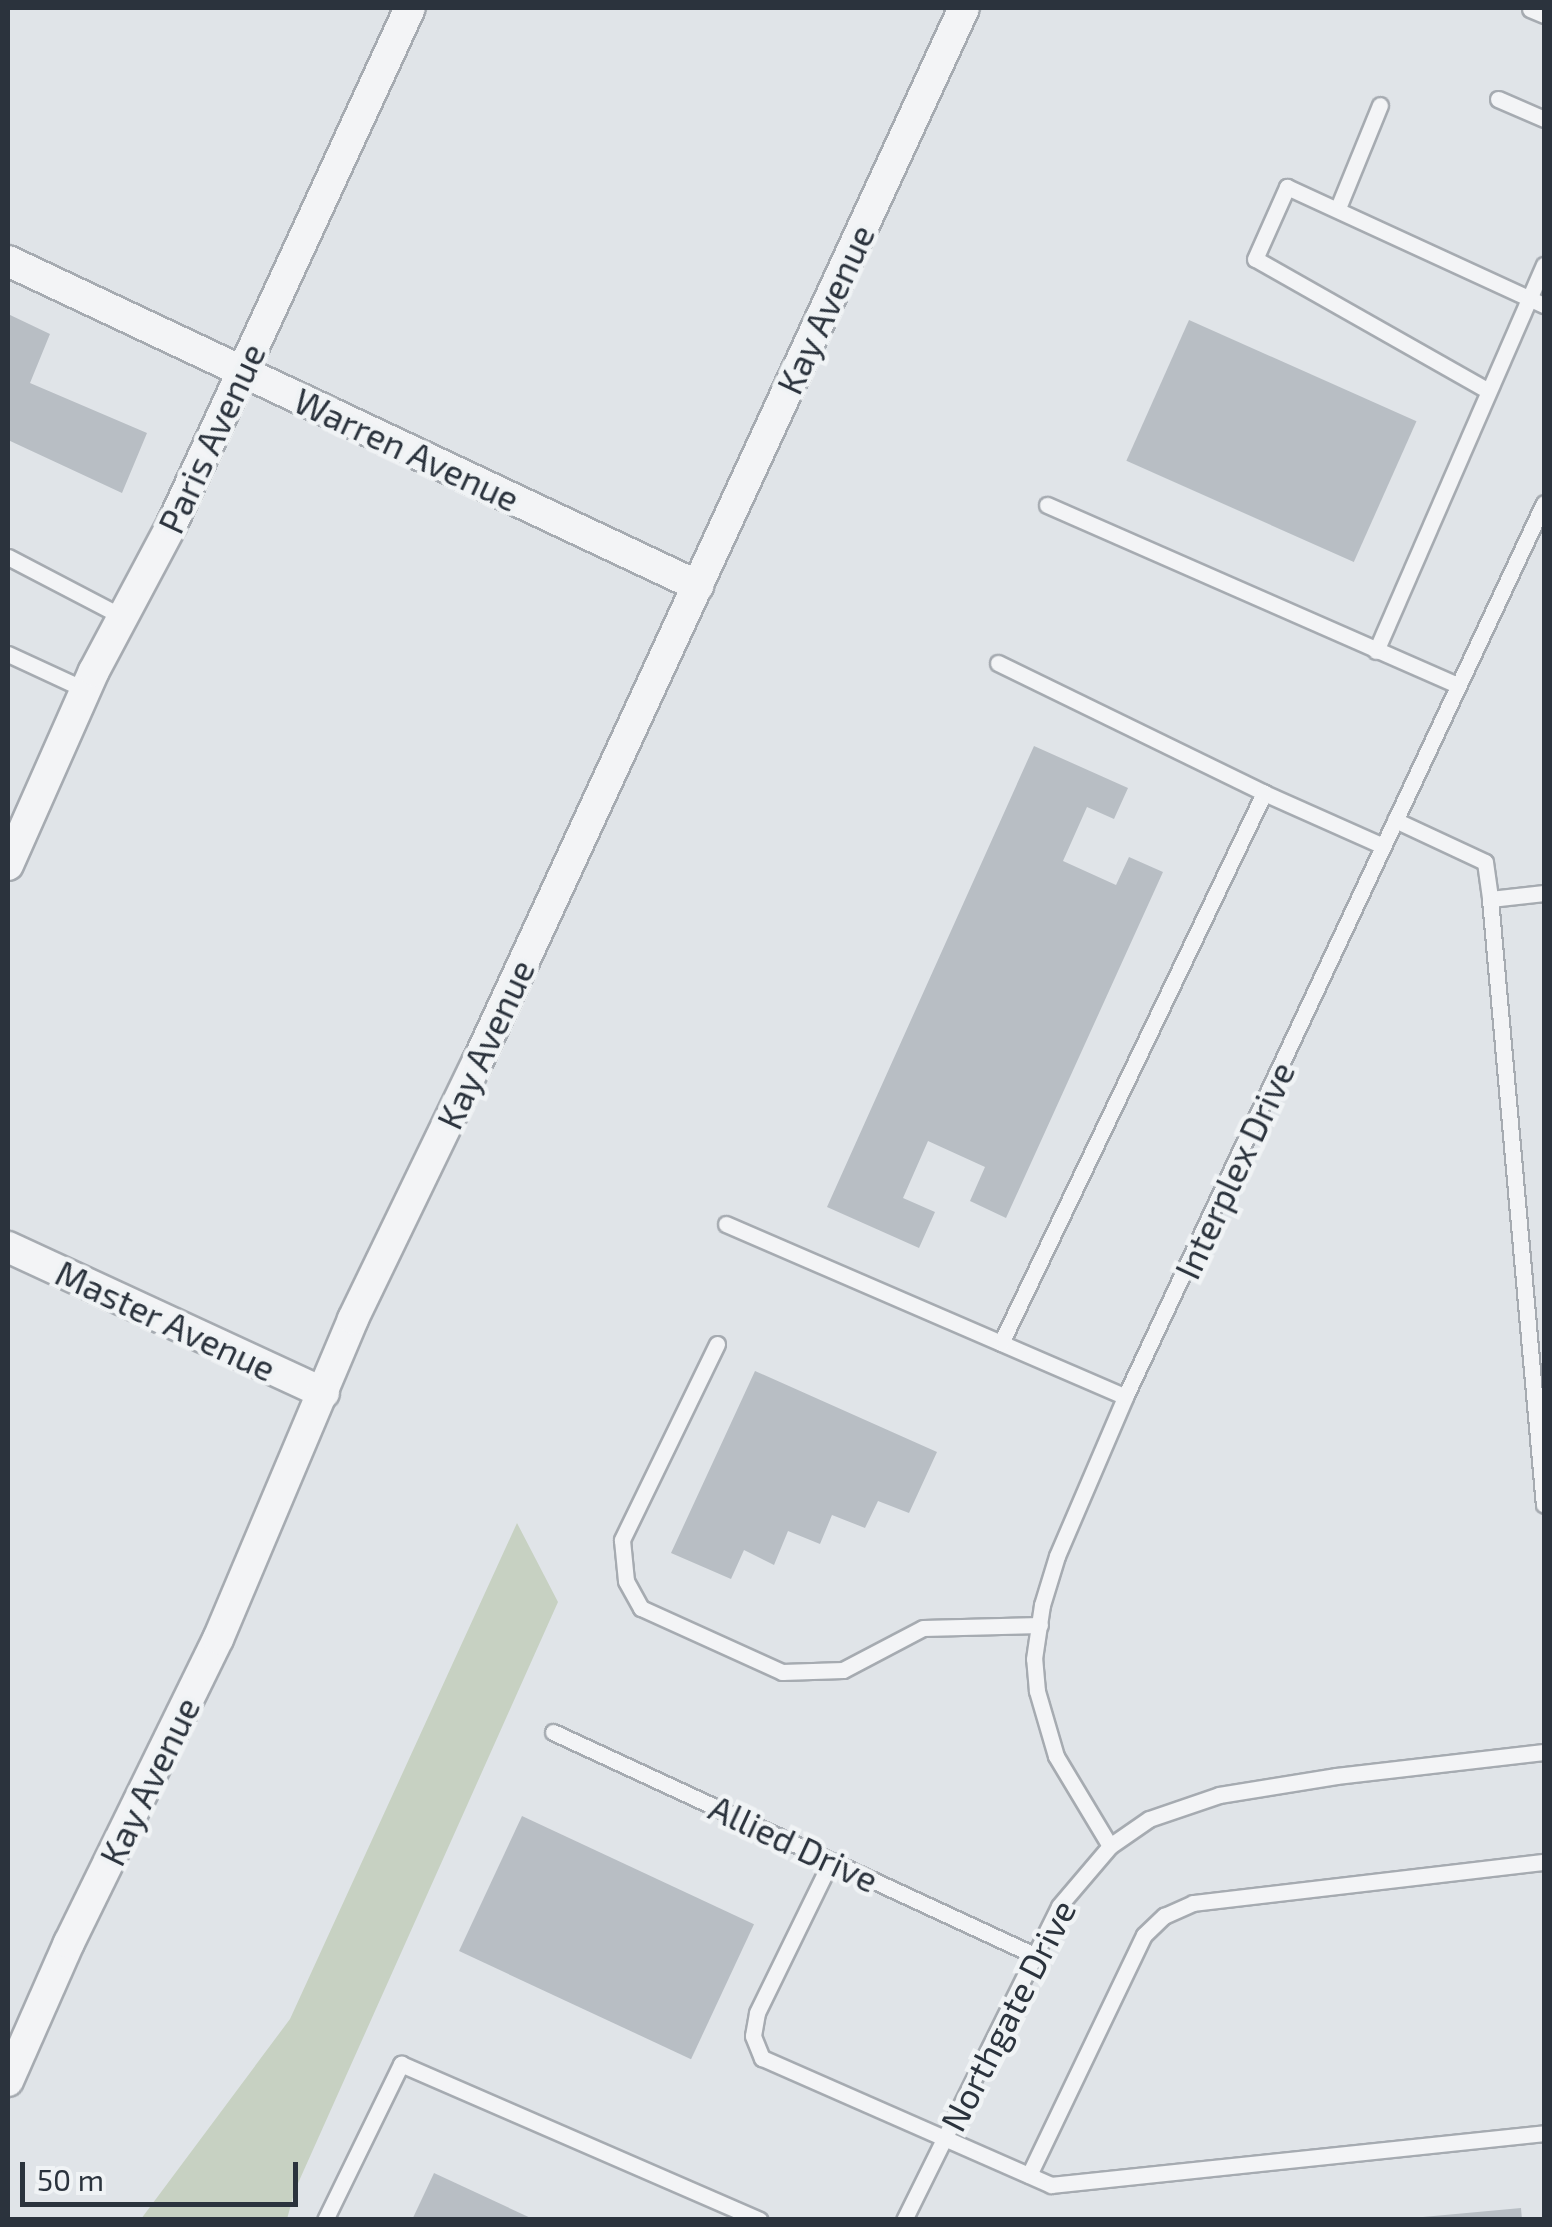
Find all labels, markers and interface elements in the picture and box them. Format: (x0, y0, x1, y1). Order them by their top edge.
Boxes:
street label: Kay Avenue (767, 217, 883, 401)
street label: Paris Avenue (149, 336, 273, 540)
street label: Warren Avenue (288, 378, 526, 520)
street label: Kay Avenue (427, 952, 543, 1136)
street label: Interplex Drive (1165, 1055, 1303, 1285)
street label: Master Avenue (49, 1250, 283, 1390)
street label: Kay Avenue (90, 1689, 208, 1873)
street label: Allied Drive (703, 1786, 885, 1900)
street label: Northgate Drive (931, 1892, 1083, 2138)
scale bar (25, 2142, 302, 2204)
text: 50 m (37, 2161, 104, 2197)

